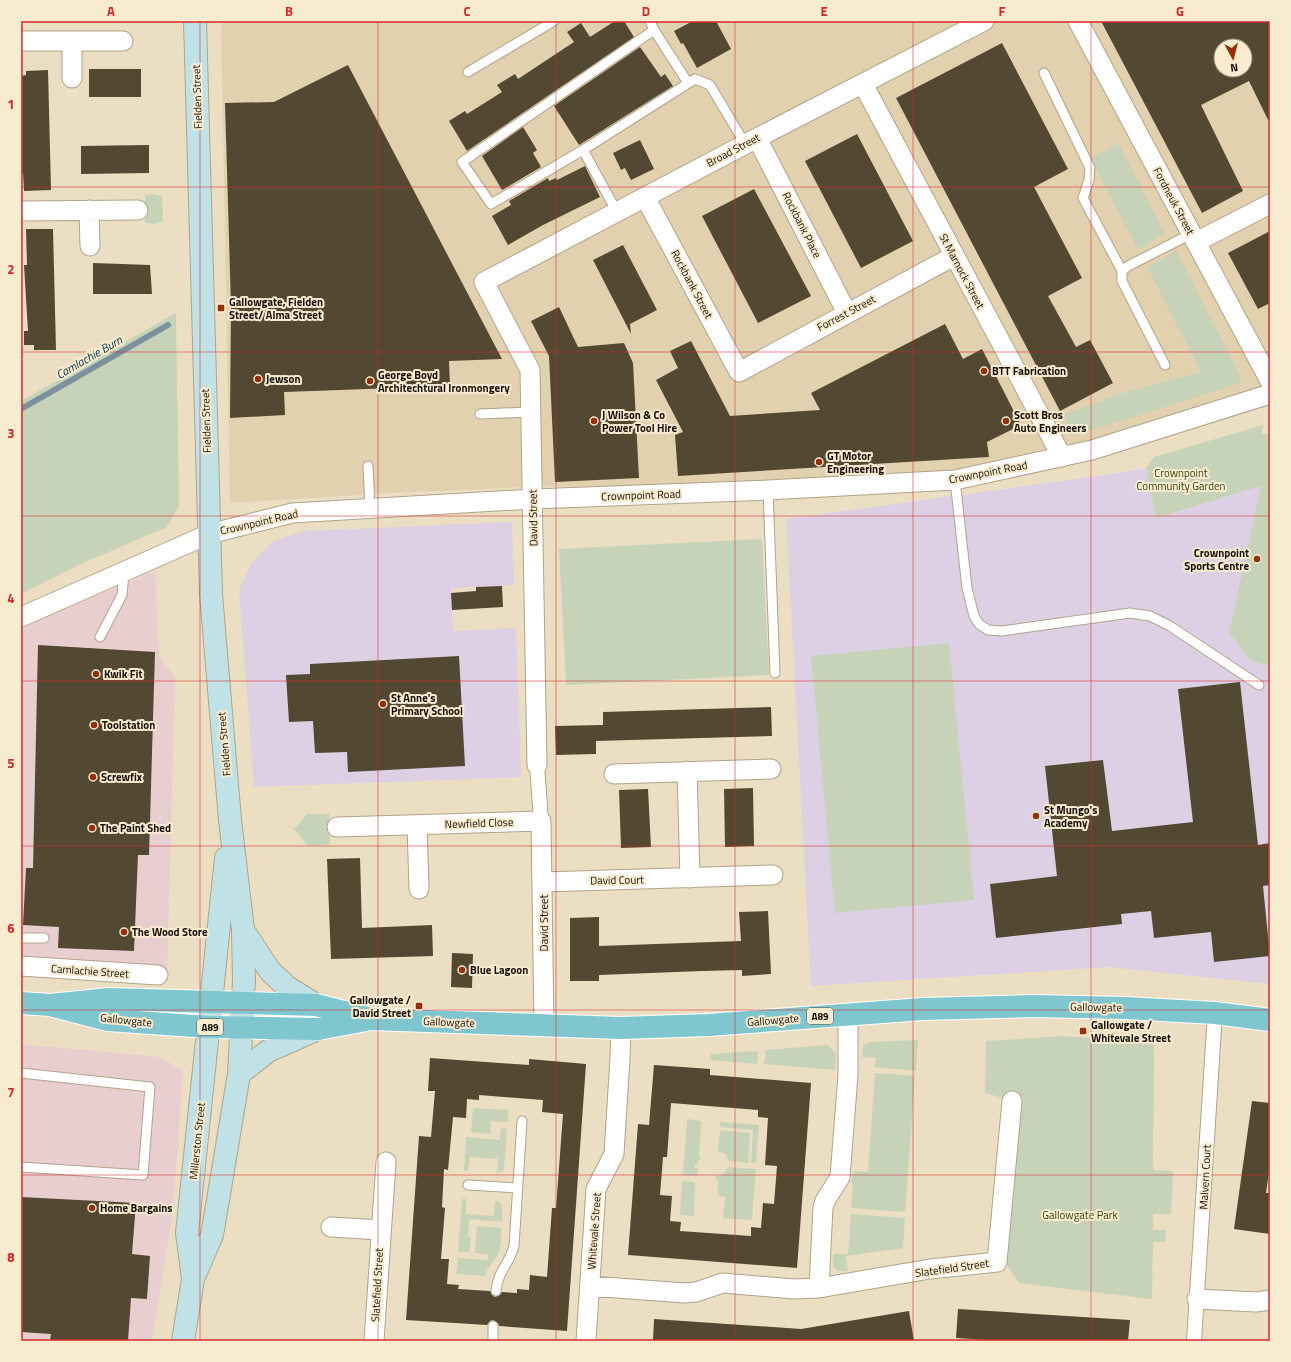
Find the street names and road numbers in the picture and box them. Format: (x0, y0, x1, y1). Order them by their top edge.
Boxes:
street label: Fielden Street (188, 64, 206, 129)
street label: Broad Street (703, 129, 763, 171)
street label: Fordneuk Street (1150, 164, 1199, 238)
street label: Rockbank Place (778, 189, 826, 261)
street label: St Marnock Street (935, 230, 989, 312)
street label: Rockbank Street (667, 247, 717, 321)
street label: Forrest Street (814, 291, 878, 335)
street label: Fielden Street (197, 388, 215, 453)
street label: Crownpoint Road (947, 457, 1029, 487)
street label: Crownpoint Road (601, 486, 681, 504)
street label: David Street (525, 489, 541, 547)
street label: Crownpoint Road (218, 505, 300, 539)
street label: Fielden Street (213, 711, 235, 777)
street label: Newfield Close (444, 814, 514, 832)
street label: David Court (590, 872, 644, 888)
street label: David Street (536, 894, 552, 951)
street label: Camlachie Street (50, 960, 130, 982)
street label: Gallowgate (1070, 999, 1123, 1015)
road number: A89 (807, 1008, 833, 1024)
street label: Gallowgate (99, 1009, 153, 1031)
street label: Gallowgate (746, 1010, 800, 1030)
street label: Gallowgate (423, 1013, 476, 1031)
road number: A89 (197, 1019, 223, 1035)
street label: Millerston Street (185, 1101, 209, 1180)
street label: Malvern Court (1195, 1144, 1215, 1210)
street label: Whitevale Street (583, 1192, 605, 1270)
street label: Slatefield Street (367, 1247, 387, 1322)
street label: Slatefield Street (914, 1255, 990, 1281)

